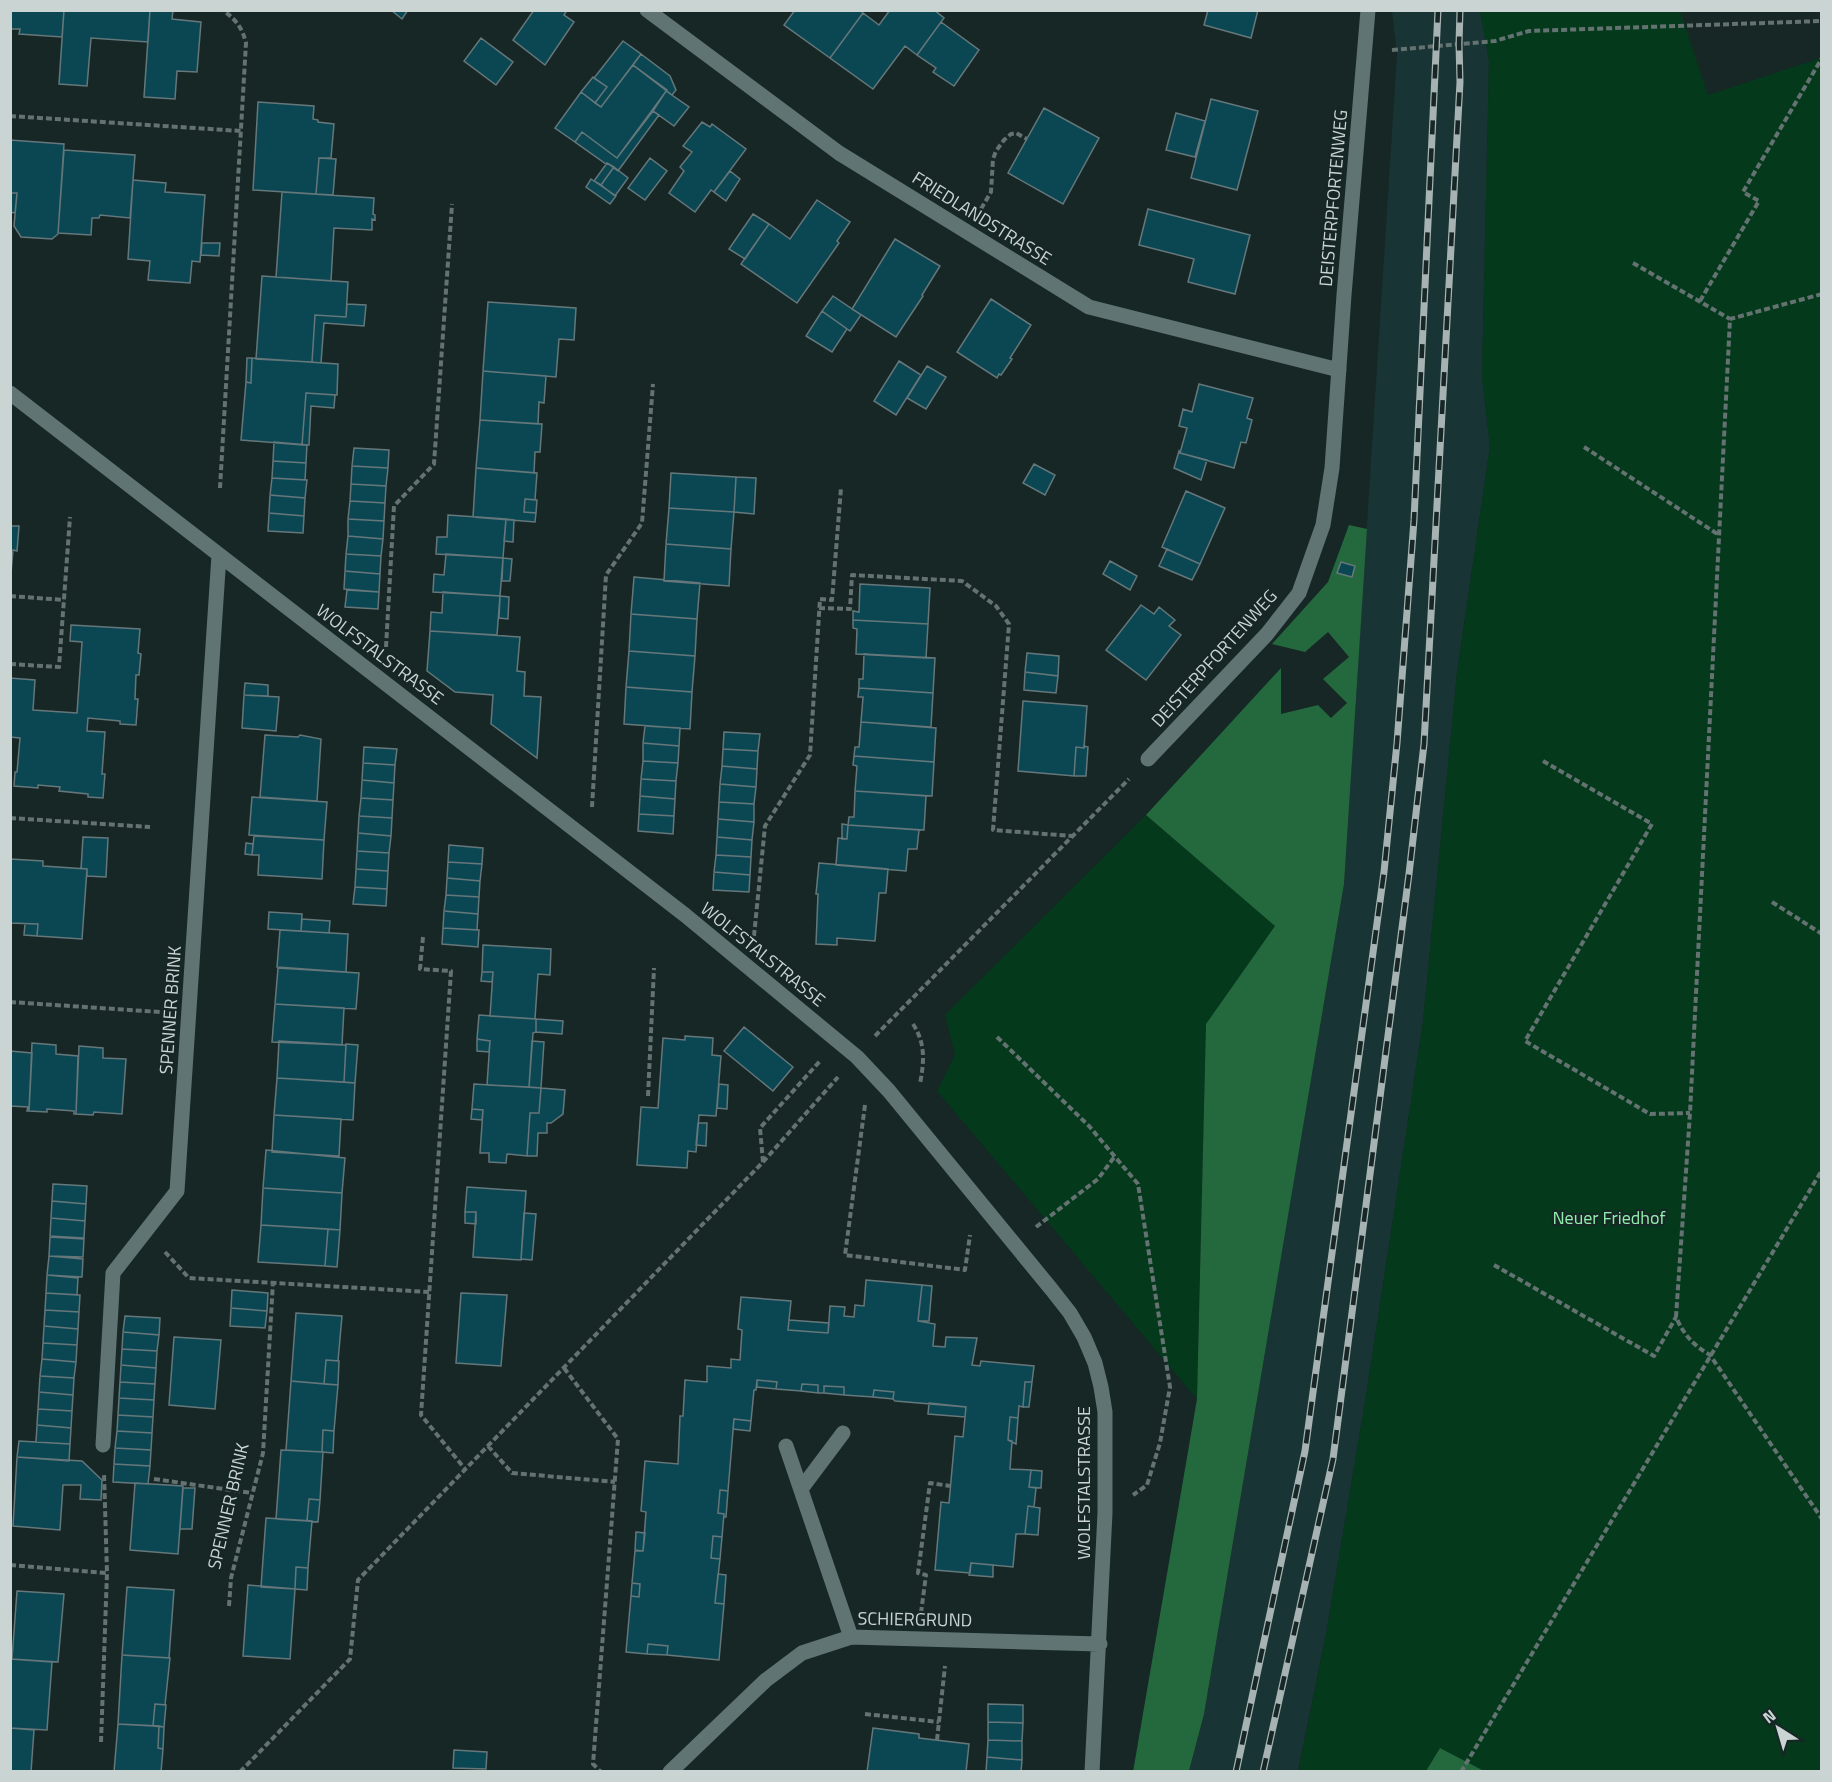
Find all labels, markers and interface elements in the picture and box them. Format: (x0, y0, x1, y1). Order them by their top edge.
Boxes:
street label: DEISTERPFORTENWEG (1312, 108, 1354, 288)
street label: FRIEDLANDSTRASSE (907, 164, 1057, 272)
street label: DEISTERPFORTENWEG (1145, 583, 1283, 733)
street label: WOLFSTALSTRASSE (310, 597, 450, 711)
street label: WOLFSTALSTRASSE (695, 895, 831, 1013)
street label: SPENNER BRINK (152, 945, 188, 1075)
park label: Neuer Friedhof (1552, 1204, 1666, 1231)
street label: WOLFSTALSTRASSE (1070, 1406, 1097, 1560)
street label: SPENNER BRINK (200, 1440, 256, 1572)
street label: SCHIERGRUND (857, 1605, 973, 1633)
north arrow (1748, 1698, 1808, 1758)
text: N (1757, 1703, 1781, 1729)

